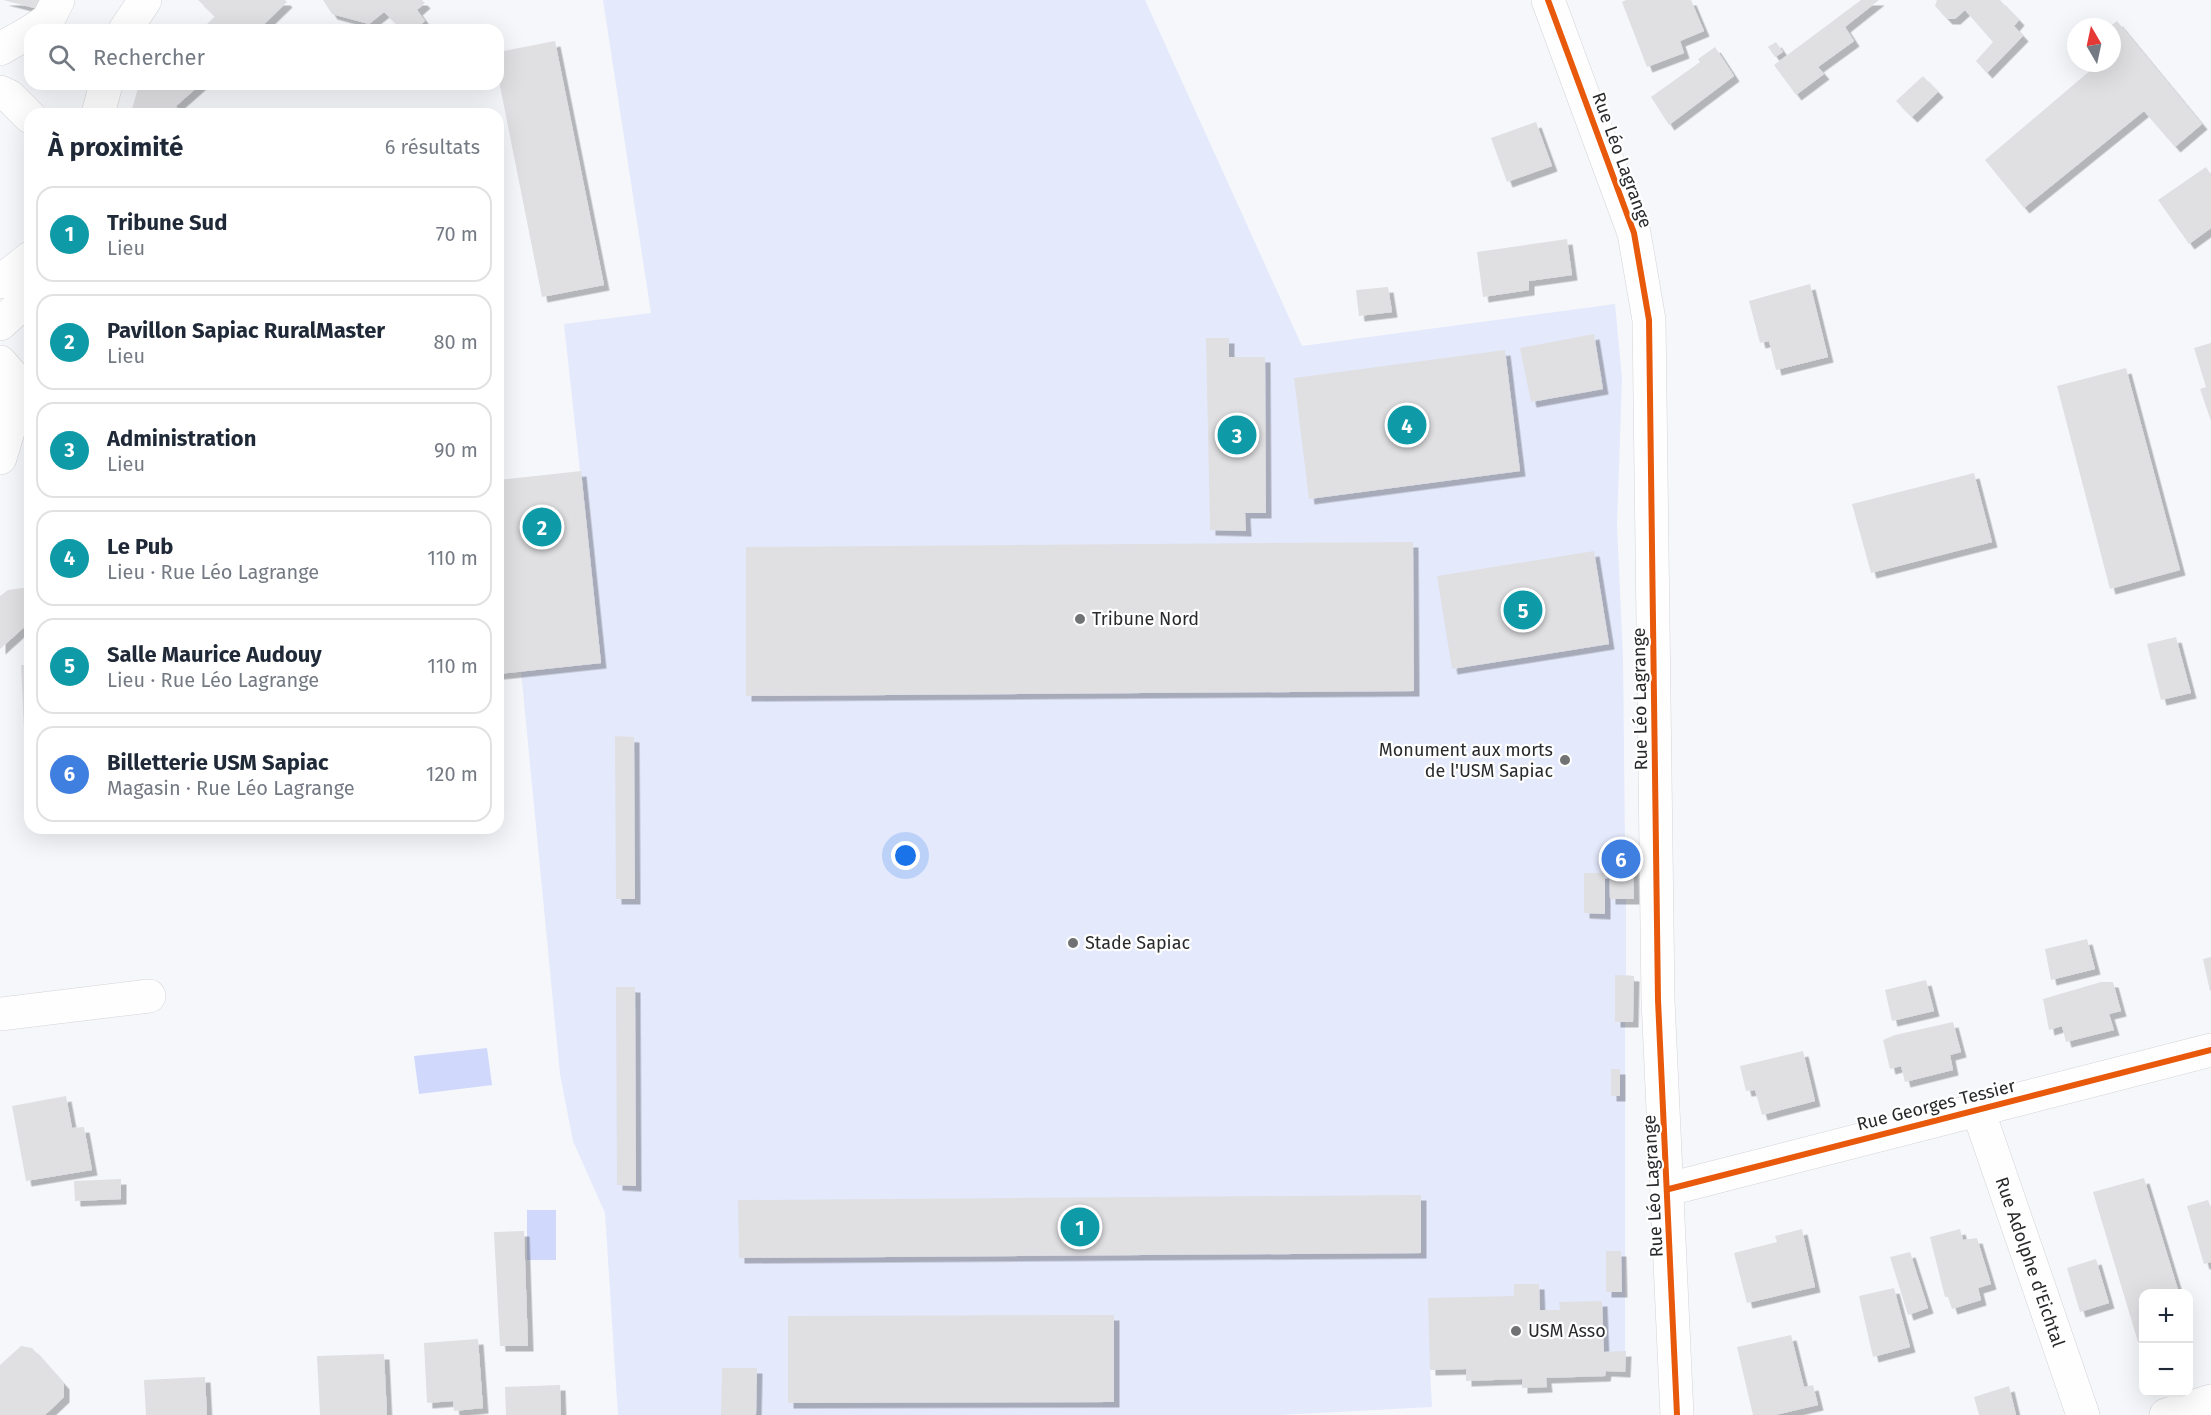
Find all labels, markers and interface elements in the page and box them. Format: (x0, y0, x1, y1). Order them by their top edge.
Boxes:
north arrow (2067, 18, 2121, 72)
search box (24, 24, 504, 90)
icon: search (45, 41, 78, 74)
text: Rechercher (93, 44, 205, 71)
street label: Rue Léo Lagrange (1587, 89, 1657, 231)
text: À proximité (48, 132, 183, 163)
text: 6 résultats (385, 135, 480, 159)
text: Tribune Sud (107, 209, 227, 236)
text: 1 (65, 222, 74, 246)
text: 70 m (436, 222, 478, 246)
text: Lieu (107, 236, 145, 260)
text: Pavillon Sapiac RuralMaster (107, 317, 385, 344)
text: 2 (64, 330, 75, 354)
text: 80 m (433, 330, 478, 354)
text: Lieu (107, 344, 145, 368)
pin: 4 (1388, 402, 1426, 448)
pin: 3 (1218, 412, 1256, 458)
text: Administration (107, 425, 256, 452)
text: 3 (64, 438, 75, 462)
text: 90 m (434, 438, 478, 462)
text: Lieu (107, 452, 145, 476)
pin: 2 (522, 504, 562, 550)
text: Le Pub (107, 533, 173, 560)
text: 4 (64, 546, 75, 570)
text: 110 m (427, 546, 478, 570)
text: Lieu · Rue Léo Lagrange (107, 560, 319, 584)
pin: 5 (1504, 588, 1543, 632)
place label: Tribune Nord (1092, 608, 1199, 630)
marker: Tribune Nord (1073, 612, 1087, 626)
street label: Rue Léo Lagrange (1628, 627, 1652, 771)
text: Salle Maurice Audouy (107, 641, 322, 668)
text: 5 (64, 654, 75, 678)
text: 110 m (427, 654, 478, 678)
text: Lieu · Rue Léo Lagrange (107, 668, 319, 692)
place label: Monument aux morts de l'USM Sapiac (1379, 739, 1553, 782)
text: Billetterie USM Sapiac (107, 749, 329, 776)
marker: Monument aux morts de l'USM Sapiac (1558, 753, 1572, 767)
text: 6 (64, 762, 75, 786)
text: 120 m (426, 762, 478, 786)
text: Magasin · Rue Léo Lagrange (107, 776, 355, 800)
pin: 6 (1602, 836, 1640, 882)
your location (891, 841, 920, 870)
place label: Stade Sapiac (1085, 932, 1190, 954)
marker: Stade Sapiac (1066, 936, 1080, 950)
street label: Rue Georges Tessier (1854, 1075, 2018, 1135)
street label: Rue Léo Lagrange (1638, 1114, 1668, 1258)
street label: Rue Adolphe d'Eichtal (1991, 1174, 2069, 1350)
pin: 1 (1060, 1204, 1100, 1250)
map controls (2139, 1289, 2193, 1397)
button: + (2139, 1289, 2193, 1343)
place label: USM Asso (1528, 1320, 1606, 1342)
marker: USM Asso (1509, 1324, 1523, 1338)
button: − (2139, 1343, 2193, 1397)

